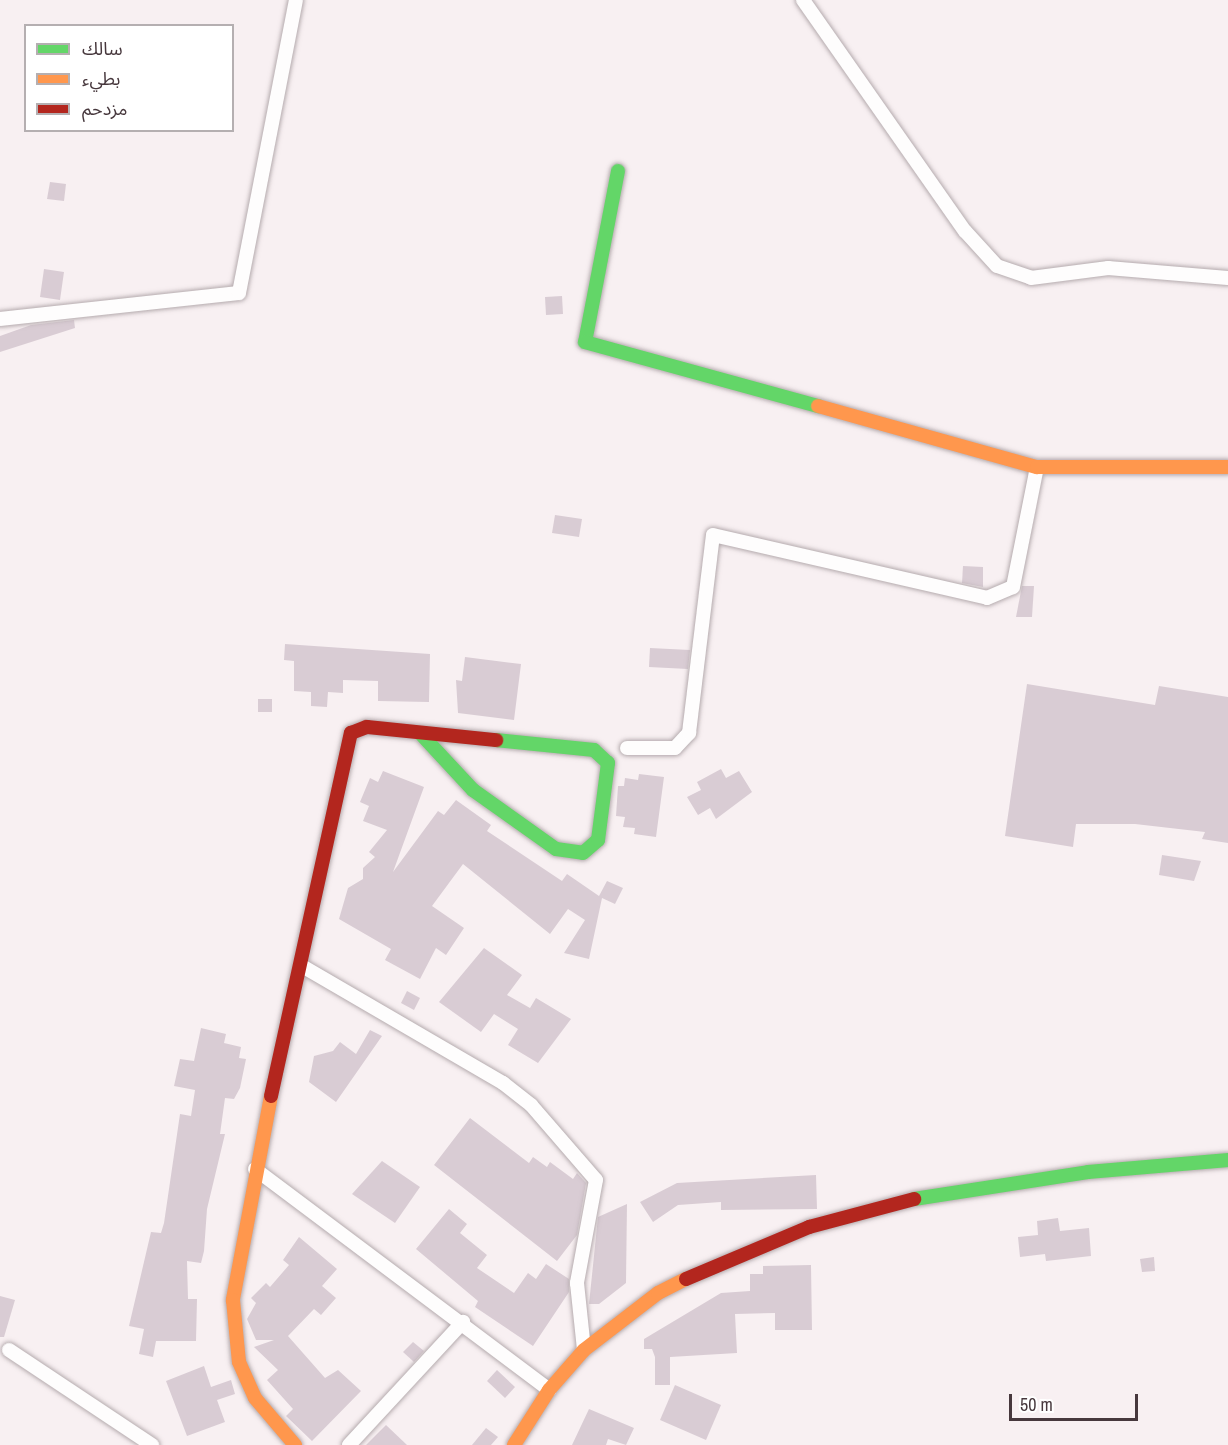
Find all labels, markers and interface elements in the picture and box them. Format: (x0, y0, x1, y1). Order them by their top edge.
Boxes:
legend (24, 24, 234, 132)
text: سالك (82, 36, 123, 61)
text: بطيء (82, 66, 120, 91)
text: مزدحم (82, 96, 127, 121)
scale bar (1012, 1382, 1141, 1420)
text: 50 m (1020, 1392, 1053, 1417)

